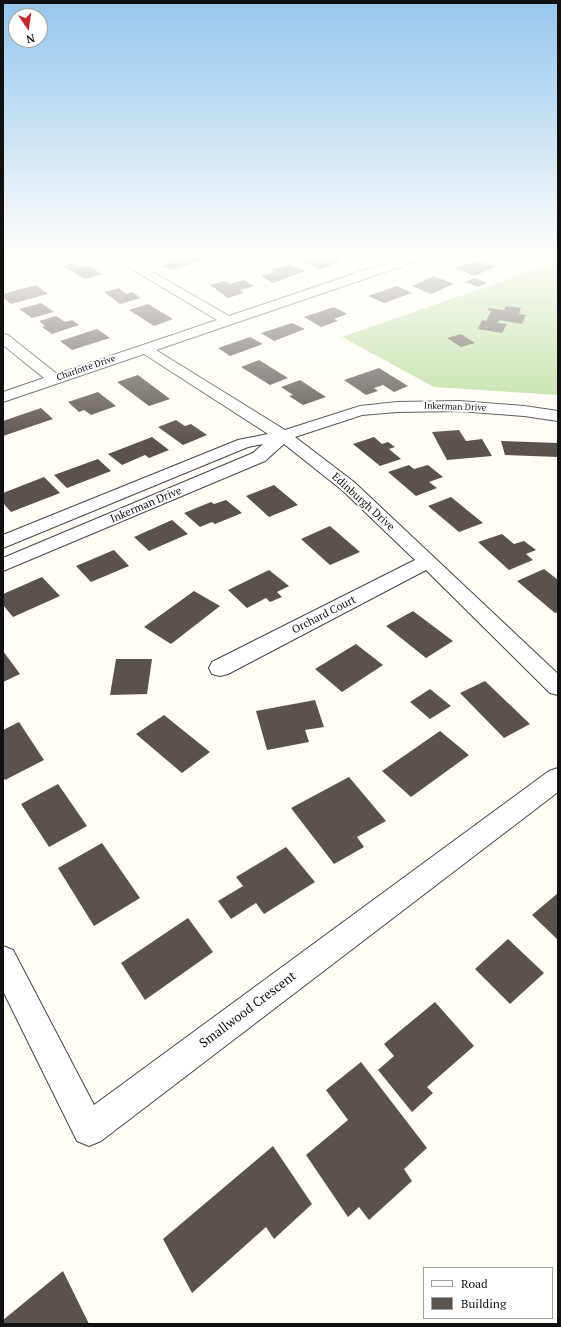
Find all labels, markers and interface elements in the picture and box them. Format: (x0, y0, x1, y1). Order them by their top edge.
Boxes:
north arrow (8, 8, 48, 48)
text: N (25, 31, 36, 46)
street label: Charlotte Drive (55, 353, 117, 383)
street label: Inkerman Drive (424, 401, 486, 413)
street label: Edinburgh Drive (329, 470, 397, 534)
street label: Inkerman Drive (108, 484, 184, 526)
street label: Orchard Court (290, 593, 358, 637)
street label: Smallwood Crescent (197, 969, 299, 1051)
legend (423, 1267, 553, 1319)
text: Road (461, 1276, 488, 1291)
text: Building (461, 1296, 506, 1311)

